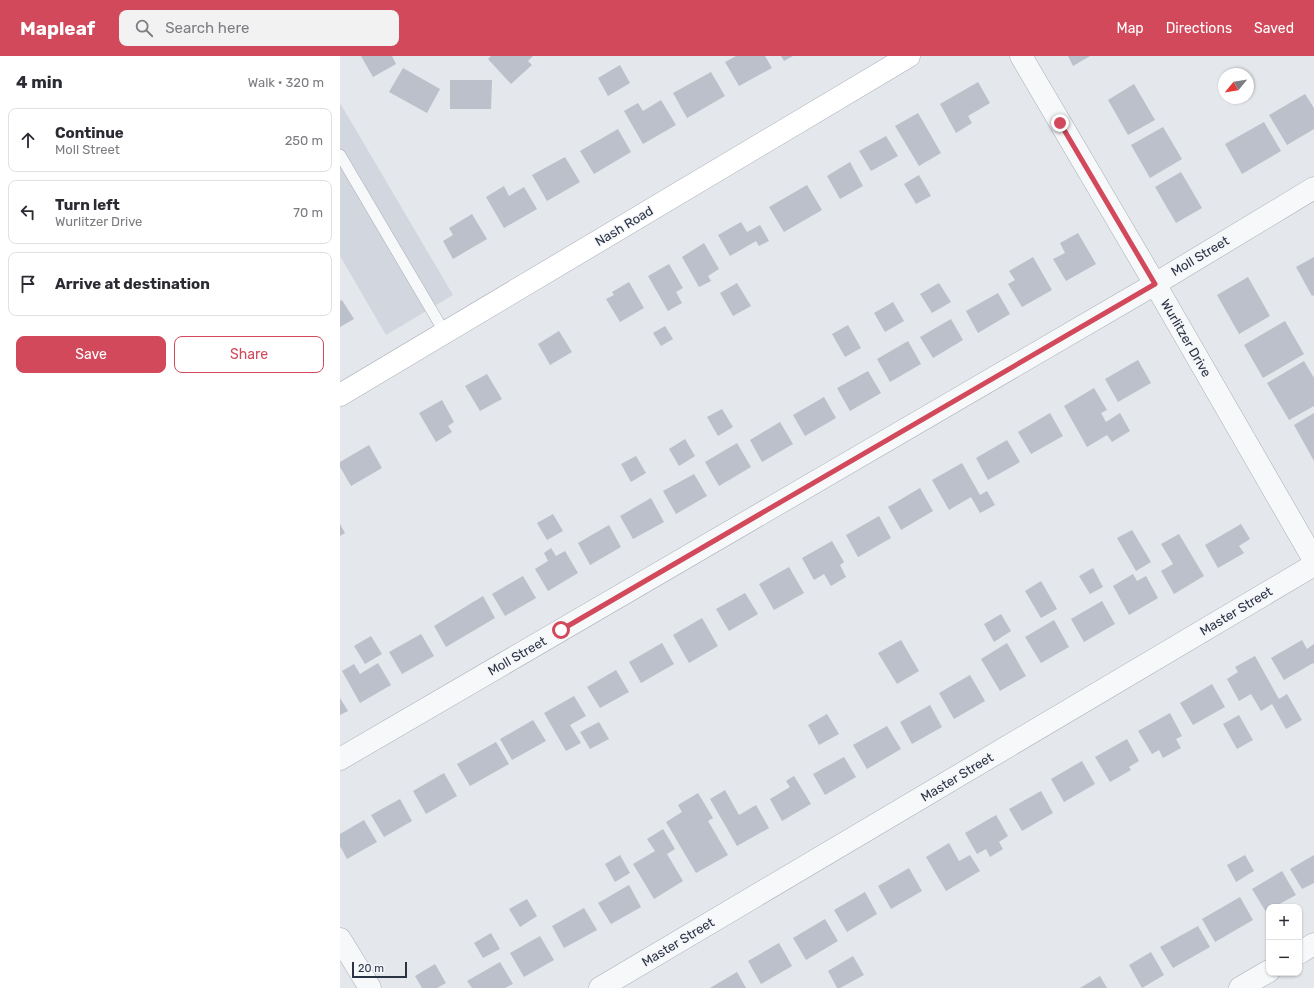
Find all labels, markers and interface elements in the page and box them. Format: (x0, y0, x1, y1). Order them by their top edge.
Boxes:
search box (119, 10, 399, 46)
text: Mapleaf (20, 17, 95, 40)
icon: search (133, 17, 155, 39)
text: Search here (165, 19, 249, 37)
text: Map (1117, 20, 1144, 37)
text: Directions (1166, 20, 1232, 37)
text: Saved (1254, 20, 1294, 37)
north arrow (1218, 68, 1254, 104)
text: 4 min (16, 72, 63, 92)
text: Walk · 320 m (248, 75, 324, 90)
route end (1051, 114, 1069, 132)
text: Continue (55, 124, 124, 142)
icon: ahead (17, 129, 39, 151)
text: 250 m (285, 133, 323, 148)
text: Moll Street (55, 142, 120, 157)
text: Turn left (55, 196, 120, 214)
icon: left (17, 201, 39, 223)
street label: Nash Road (592, 203, 656, 249)
text: 70 m (293, 205, 323, 220)
text: Wurlitzer Drive (55, 214, 142, 229)
street label: Moll Street (1168, 233, 1232, 279)
icon: arrive (17, 273, 39, 295)
text: Arrive at destination (55, 275, 210, 293)
street label: Wurlitzer Drive (1158, 296, 1214, 380)
button: Save (16, 336, 166, 373)
button: Share (174, 336, 324, 373)
street label: Master Street (1197, 583, 1275, 639)
route start (552, 621, 570, 639)
street label: Moll Street (485, 633, 549, 679)
street label: Master Street (918, 749, 996, 805)
map controls (1266, 904, 1302, 976)
button: + (1266, 904, 1302, 940)
street label: Master Street (639, 914, 717, 970)
button: − (1266, 940, 1302, 976)
scale bar (352, 960, 407, 979)
text: 20 m (358, 962, 384, 975)

